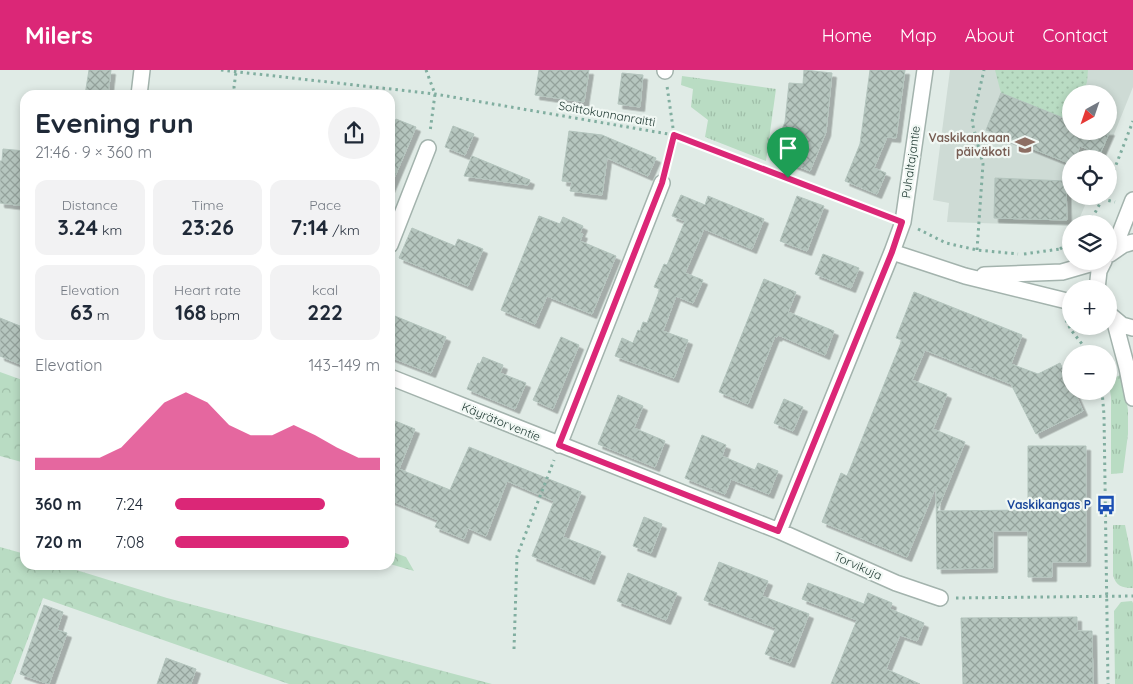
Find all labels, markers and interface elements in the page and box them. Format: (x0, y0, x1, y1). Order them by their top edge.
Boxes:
text: Milers (25, 20, 93, 50)
text: Home (822, 24, 872, 47)
text: Map (900, 24, 937, 47)
text: About (965, 24, 1015, 47)
text: Contact (1043, 24, 1108, 47)
north arrow (1062, 85, 1118, 140)
map controls (1062, 85, 1117, 400)
street label: Soittokunnanraitti (557, 98, 657, 129)
text: Evening run (35, 105, 194, 140)
button: share (328, 107, 380, 159)
street label: Puhaltajantie (898, 125, 923, 199)
pin (767, 127, 809, 178)
place label: Vaskikankaan päiväkoti (928, 130, 1010, 159)
icon: arrive (774, 134, 802, 162)
school or university icon: Vaskikankaan päiväkoti (1014, 134, 1036, 156)
text: 21:46 · 9 × 360 m (35, 142, 152, 162)
button: locate (1062, 150, 1117, 205)
text: Distance (62, 196, 118, 214)
text: Time (191, 196, 224, 214)
text: Pace (309, 196, 341, 214)
text: 3.24 (57, 214, 98, 240)
text: 23:26 (181, 214, 234, 240)
text: 7:14 (291, 214, 328, 240)
button: layers (1062, 215, 1117, 270)
text: km (98, 221, 122, 239)
text: /km (328, 221, 360, 239)
button: + (1062, 280, 1117, 335)
text: Elevation (60, 281, 119, 299)
text: Heart rate (174, 281, 241, 299)
text: kcal (312, 281, 338, 299)
text: 63 (70, 299, 93, 325)
text: 168 (175, 299, 206, 325)
text: 222 (307, 299, 343, 325)
text: m (93, 306, 110, 324)
text: bpm (206, 306, 240, 324)
button: − (1062, 345, 1117, 400)
text: Elevation (35, 355, 102, 375)
text: 143–149 m (308, 355, 380, 375)
street label: Käyrätorventie (460, 399, 543, 444)
text: 360 m (35, 494, 82, 514)
text: 7:24 (115, 494, 143, 514)
bus stop icon: Vaskikangas P (1095, 494, 1117, 516)
place label: Vaskikangas P (1007, 497, 1091, 512)
text: 720 m (35, 532, 82, 552)
text: 7:08 (115, 532, 144, 552)
street label: Torvikuja (832, 548, 885, 583)

